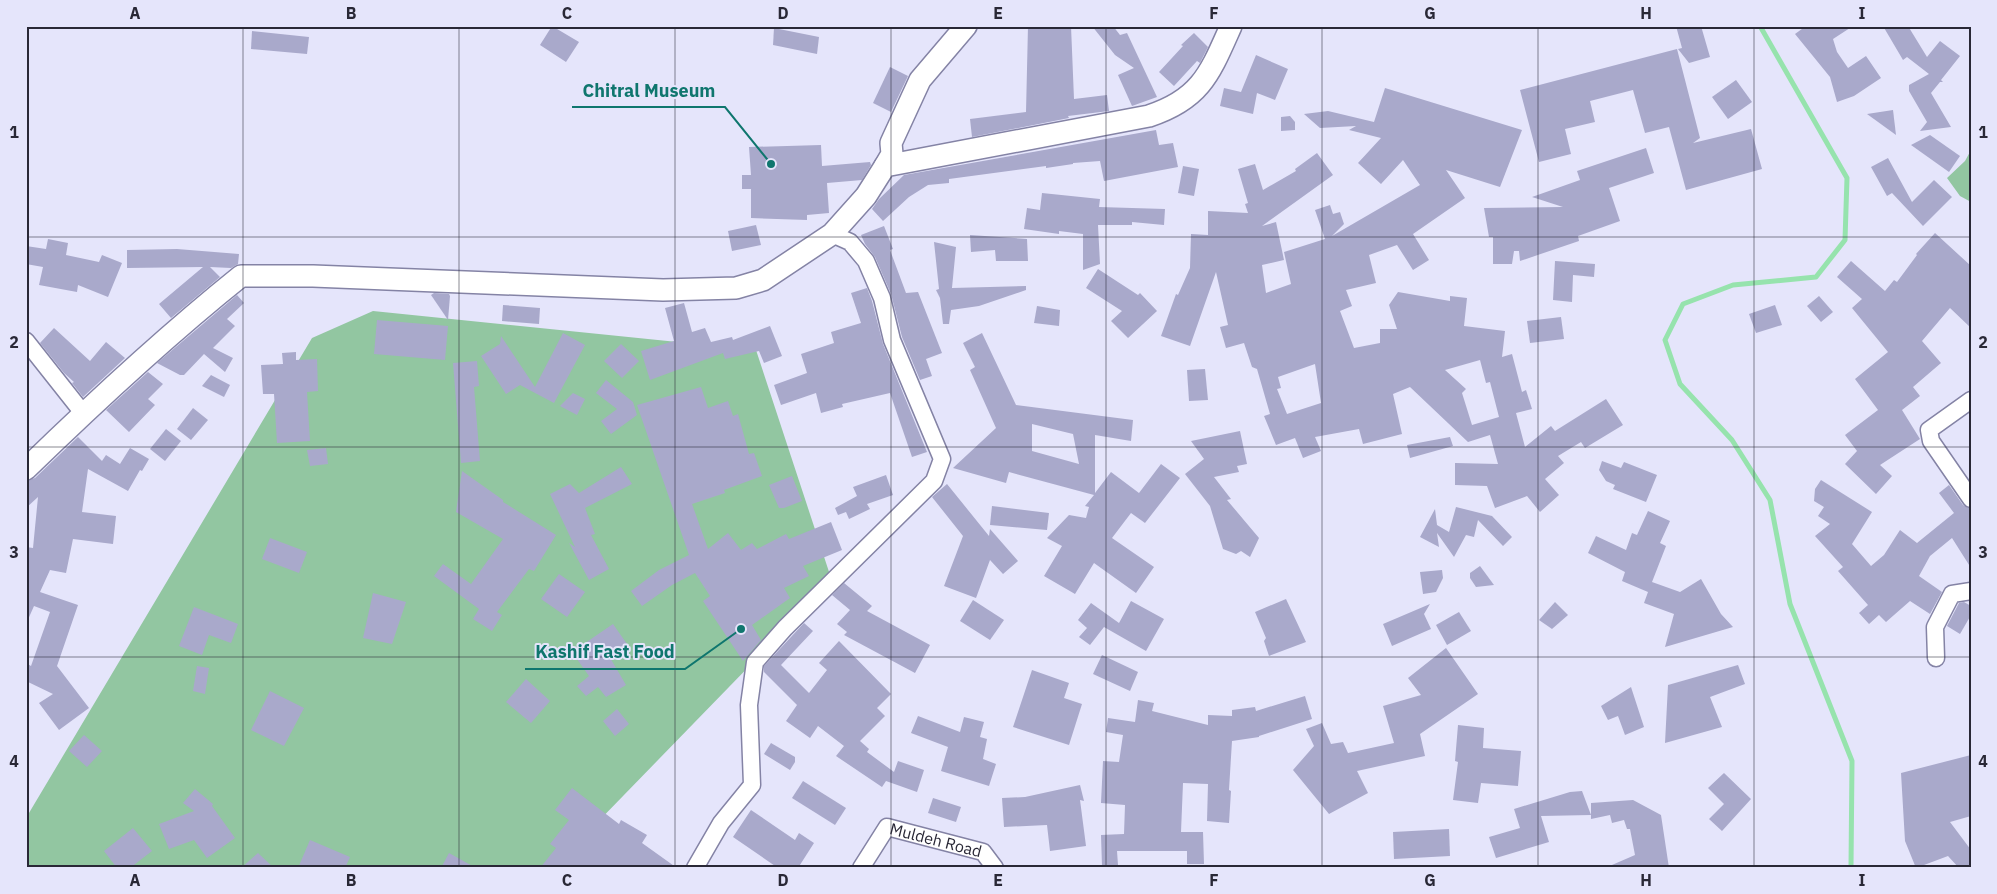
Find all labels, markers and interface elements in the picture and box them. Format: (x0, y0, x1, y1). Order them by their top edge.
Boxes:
text: A (130, 3, 141, 23)
text: B (346, 3, 357, 23)
text: C (562, 3, 572, 23)
text: D (777, 3, 789, 23)
text: E (993, 3, 1003, 23)
text: F (1209, 3, 1219, 23)
text: G (1424, 3, 1436, 23)
text: H (1640, 3, 1652, 23)
text: I (1859, 3, 1866, 23)
callout: Chitral Museum (572, 74, 725, 107)
text: Chitral Museum (583, 79, 715, 102)
text: 1 (9, 122, 19, 142)
text: 1 (1978, 122, 1988, 142)
text: 2 (9, 332, 19, 352)
text: 2 (1978, 332, 1988, 352)
text: 3 (9, 542, 19, 562)
text: 3 (1978, 542, 1988, 562)
callout: Kashif Fast Food (525, 636, 685, 669)
text: Kashif Fast Food (535, 640, 675, 663)
text: 4 (9, 751, 19, 771)
text: 4 (1978, 751, 1988, 771)
street label: Muldeh Road (888, 818, 984, 861)
text: A (130, 870, 141, 890)
text: B (346, 870, 357, 890)
text: C (562, 870, 572, 890)
text: D (777, 870, 789, 890)
text: E (993, 870, 1003, 890)
text: F (1209, 870, 1219, 890)
text: G (1424, 870, 1436, 890)
text: H (1640, 870, 1652, 890)
text: I (1859, 870, 1866, 890)

